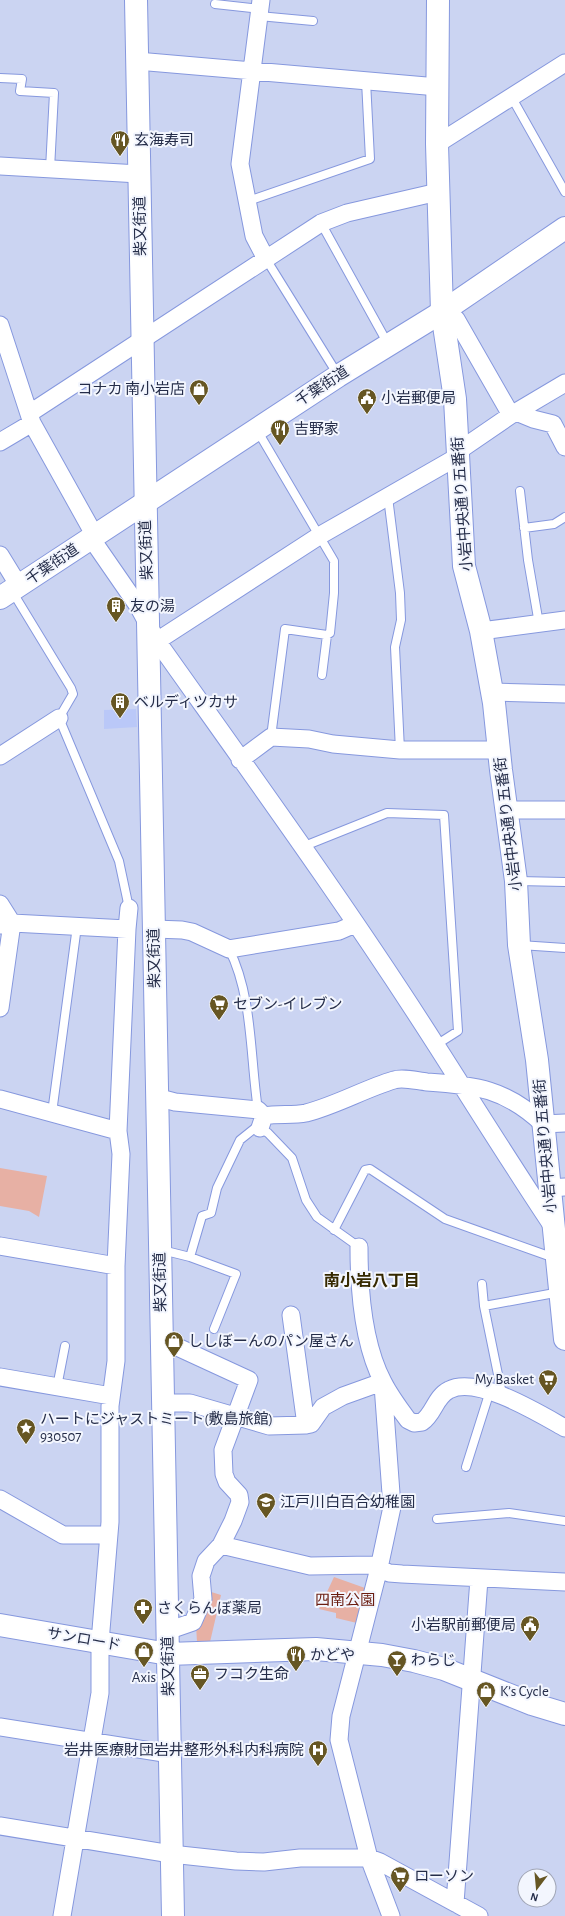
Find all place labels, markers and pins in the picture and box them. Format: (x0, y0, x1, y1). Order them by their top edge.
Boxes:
restaurant icon: 玄海寿司 (109, 129, 131, 157)
place label: 玄海寿司 (134, 132, 194, 148)
shop icon: コナカ 南小岩店 (188, 378, 210, 406)
place label: コナカ 南小岩店 (78, 381, 185, 397)
public building icon: 小岩郵便局 (356, 387, 378, 415)
place label: 小岩郵便局 (381, 390, 456, 406)
restaurant icon: 吉野家 (269, 418, 291, 446)
place label: 吉野家 (294, 421, 339, 437)
building icon: 友の湯 (105, 595, 127, 623)
place label: 友の湯 (130, 598, 175, 614)
building icon: ベルディツカサ (109, 691, 131, 719)
place label: ベルディツカサ (134, 694, 238, 710)
supermarket icon: セブン-イレブン (208, 993, 230, 1021)
place label: セブン-イレブン (233, 996, 343, 1012)
shop icon: ししぼーんのパン屋さん (163, 1330, 185, 1358)
place label: ししぼーんのパン屋さん (188, 1333, 354, 1349)
supermarket icon: My Basket (537, 1368, 559, 1396)
place label: My Basket (475, 1372, 534, 1387)
place label: ハートにジャストミート(敷島旅館) 930507 (40, 1410, 273, 1444)
place icon: ハートにジャストミート(敷島旅館) 930507 (15, 1417, 37, 1445)
school or university icon: 江戸川白百合幼稚園 (255, 1491, 277, 1519)
place label: 江戸川白百合幼稚園 (280, 1494, 415, 1510)
pharmacy icon: さくらんぼ薬局 (132, 1597, 154, 1625)
place label: さくらんぼ薬局 (157, 1600, 262, 1616)
public building icon: 小岩駅前郵便局 (519, 1614, 541, 1642)
place label: 小岩駅前郵便局 (411, 1617, 516, 1633)
shop icon: Axis (133, 1640, 155, 1668)
restaurant icon: かどや (285, 1644, 307, 1672)
place label: かどや (310, 1647, 355, 1663)
bar icon: わらじ (386, 1649, 408, 1677)
place label: わらじ (411, 1652, 456, 1668)
office icon: フコク生命 (189, 1663, 211, 1691)
place label: フコク生命 (214, 1666, 289, 1682)
place label: Axis (132, 1670, 156, 1685)
shop icon: K’s Cycle (475, 1680, 497, 1708)
place label: K’s Cycle (500, 1684, 549, 1699)
hospital icon: 岩井医療財団岩井整形外科内科病院 (307, 1739, 329, 1767)
place label: 岩井医療財団岩井整形外科内科病院 (64, 1741, 304, 1758)
supermarket icon: ローソン (389, 1865, 411, 1893)
place label: ローソン (414, 1869, 474, 1884)

